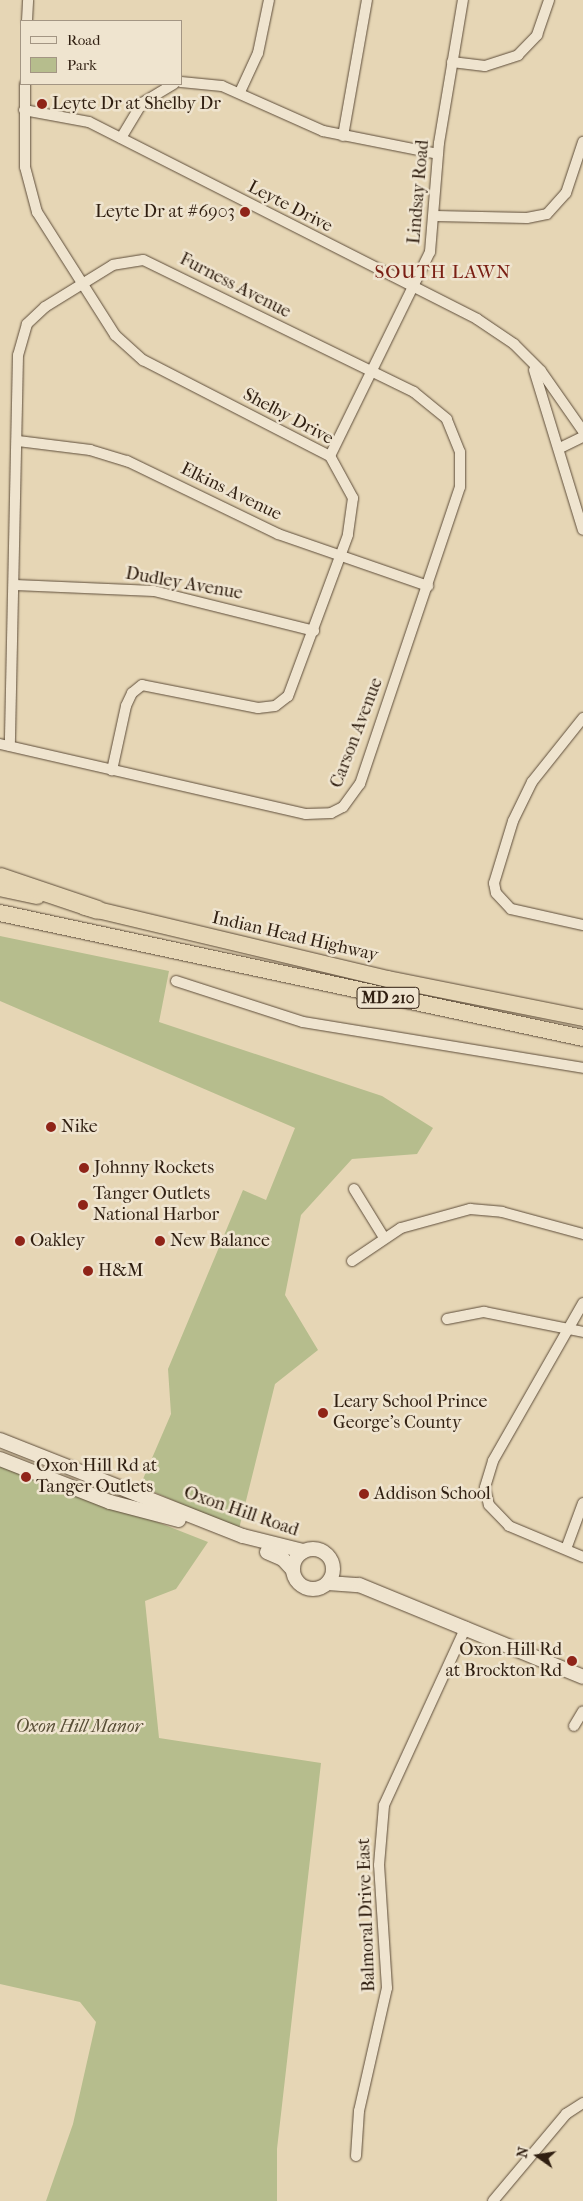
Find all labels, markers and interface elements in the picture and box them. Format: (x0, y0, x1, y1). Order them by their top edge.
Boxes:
legend (20, 20, 182, 85)
text: Road (67, 31, 100, 49)
text: Park (67, 56, 97, 74)
place label: Leyte Dr at Shelby Dr (52, 93, 221, 115)
marker: Leyte Dr at Shelby Dr (36, 98, 48, 110)
street label: Lindsay Road (404, 139, 434, 245)
street label: Leyte Drive (244, 176, 336, 238)
place label: Leyte Dr at #6903 (95, 201, 235, 223)
marker: Leyte Dr at #6903 (239, 206, 251, 218)
street label: Furness Avenue (176, 249, 294, 323)
district label: SOUTH LAWN (373, 262, 513, 284)
street label: Shelby Drive (239, 384, 337, 450)
street label: Elkins Avenue (177, 458, 285, 526)
street label: Dudley Avenue (124, 563, 244, 605)
street label: Carson Avenue (326, 675, 388, 791)
street label: Indian Head Highway (210, 907, 380, 967)
road number: MD 210 (356, 984, 420, 1011)
place label: Nike (61, 1116, 98, 1138)
marker: Nike (45, 1121, 57, 1133)
place label: Johnny Rockets (94, 1157, 214, 1179)
marker: Johnny Rockets (78, 1162, 90, 1174)
place label: Tanger Outlets National Harbor (93, 1184, 219, 1226)
marker: Tanger Outlets National Harbor (77, 1199, 89, 1211)
place label: Oakley (30, 1230, 85, 1252)
place label: New Balance (170, 1230, 270, 1252)
marker: Oakley (14, 1235, 26, 1247)
marker: New Balance (154, 1235, 166, 1247)
place label: H&M (98, 1260, 143, 1282)
marker: H&M (82, 1265, 94, 1277)
place label: Leary School Prince George's County (333, 1392, 487, 1435)
marker: Leary School Prince George's County (317, 1407, 329, 1419)
place label: Oxon Hill Rd at Tanger Outlets (36, 1456, 157, 1498)
marker: Oxon Hill Rd at Tanger Outlets (20, 1471, 32, 1483)
street label: Oxon Hill Road (181, 1482, 301, 1542)
place label: Addison School (374, 1483, 491, 1505)
marker: Addison School (358, 1488, 370, 1500)
place label: Oxon Hill Rd at Brockton Rd (445, 1640, 562, 1682)
marker: Oxon Hill Rd at Brockton Rd (566, 1655, 578, 1667)
park label: Oxon Hill Manor (15, 1716, 143, 1738)
street label: Balmoral Drive East (354, 1838, 380, 1992)
north arrow (513, 2131, 563, 2181)
text: N (513, 2145, 532, 2160)

